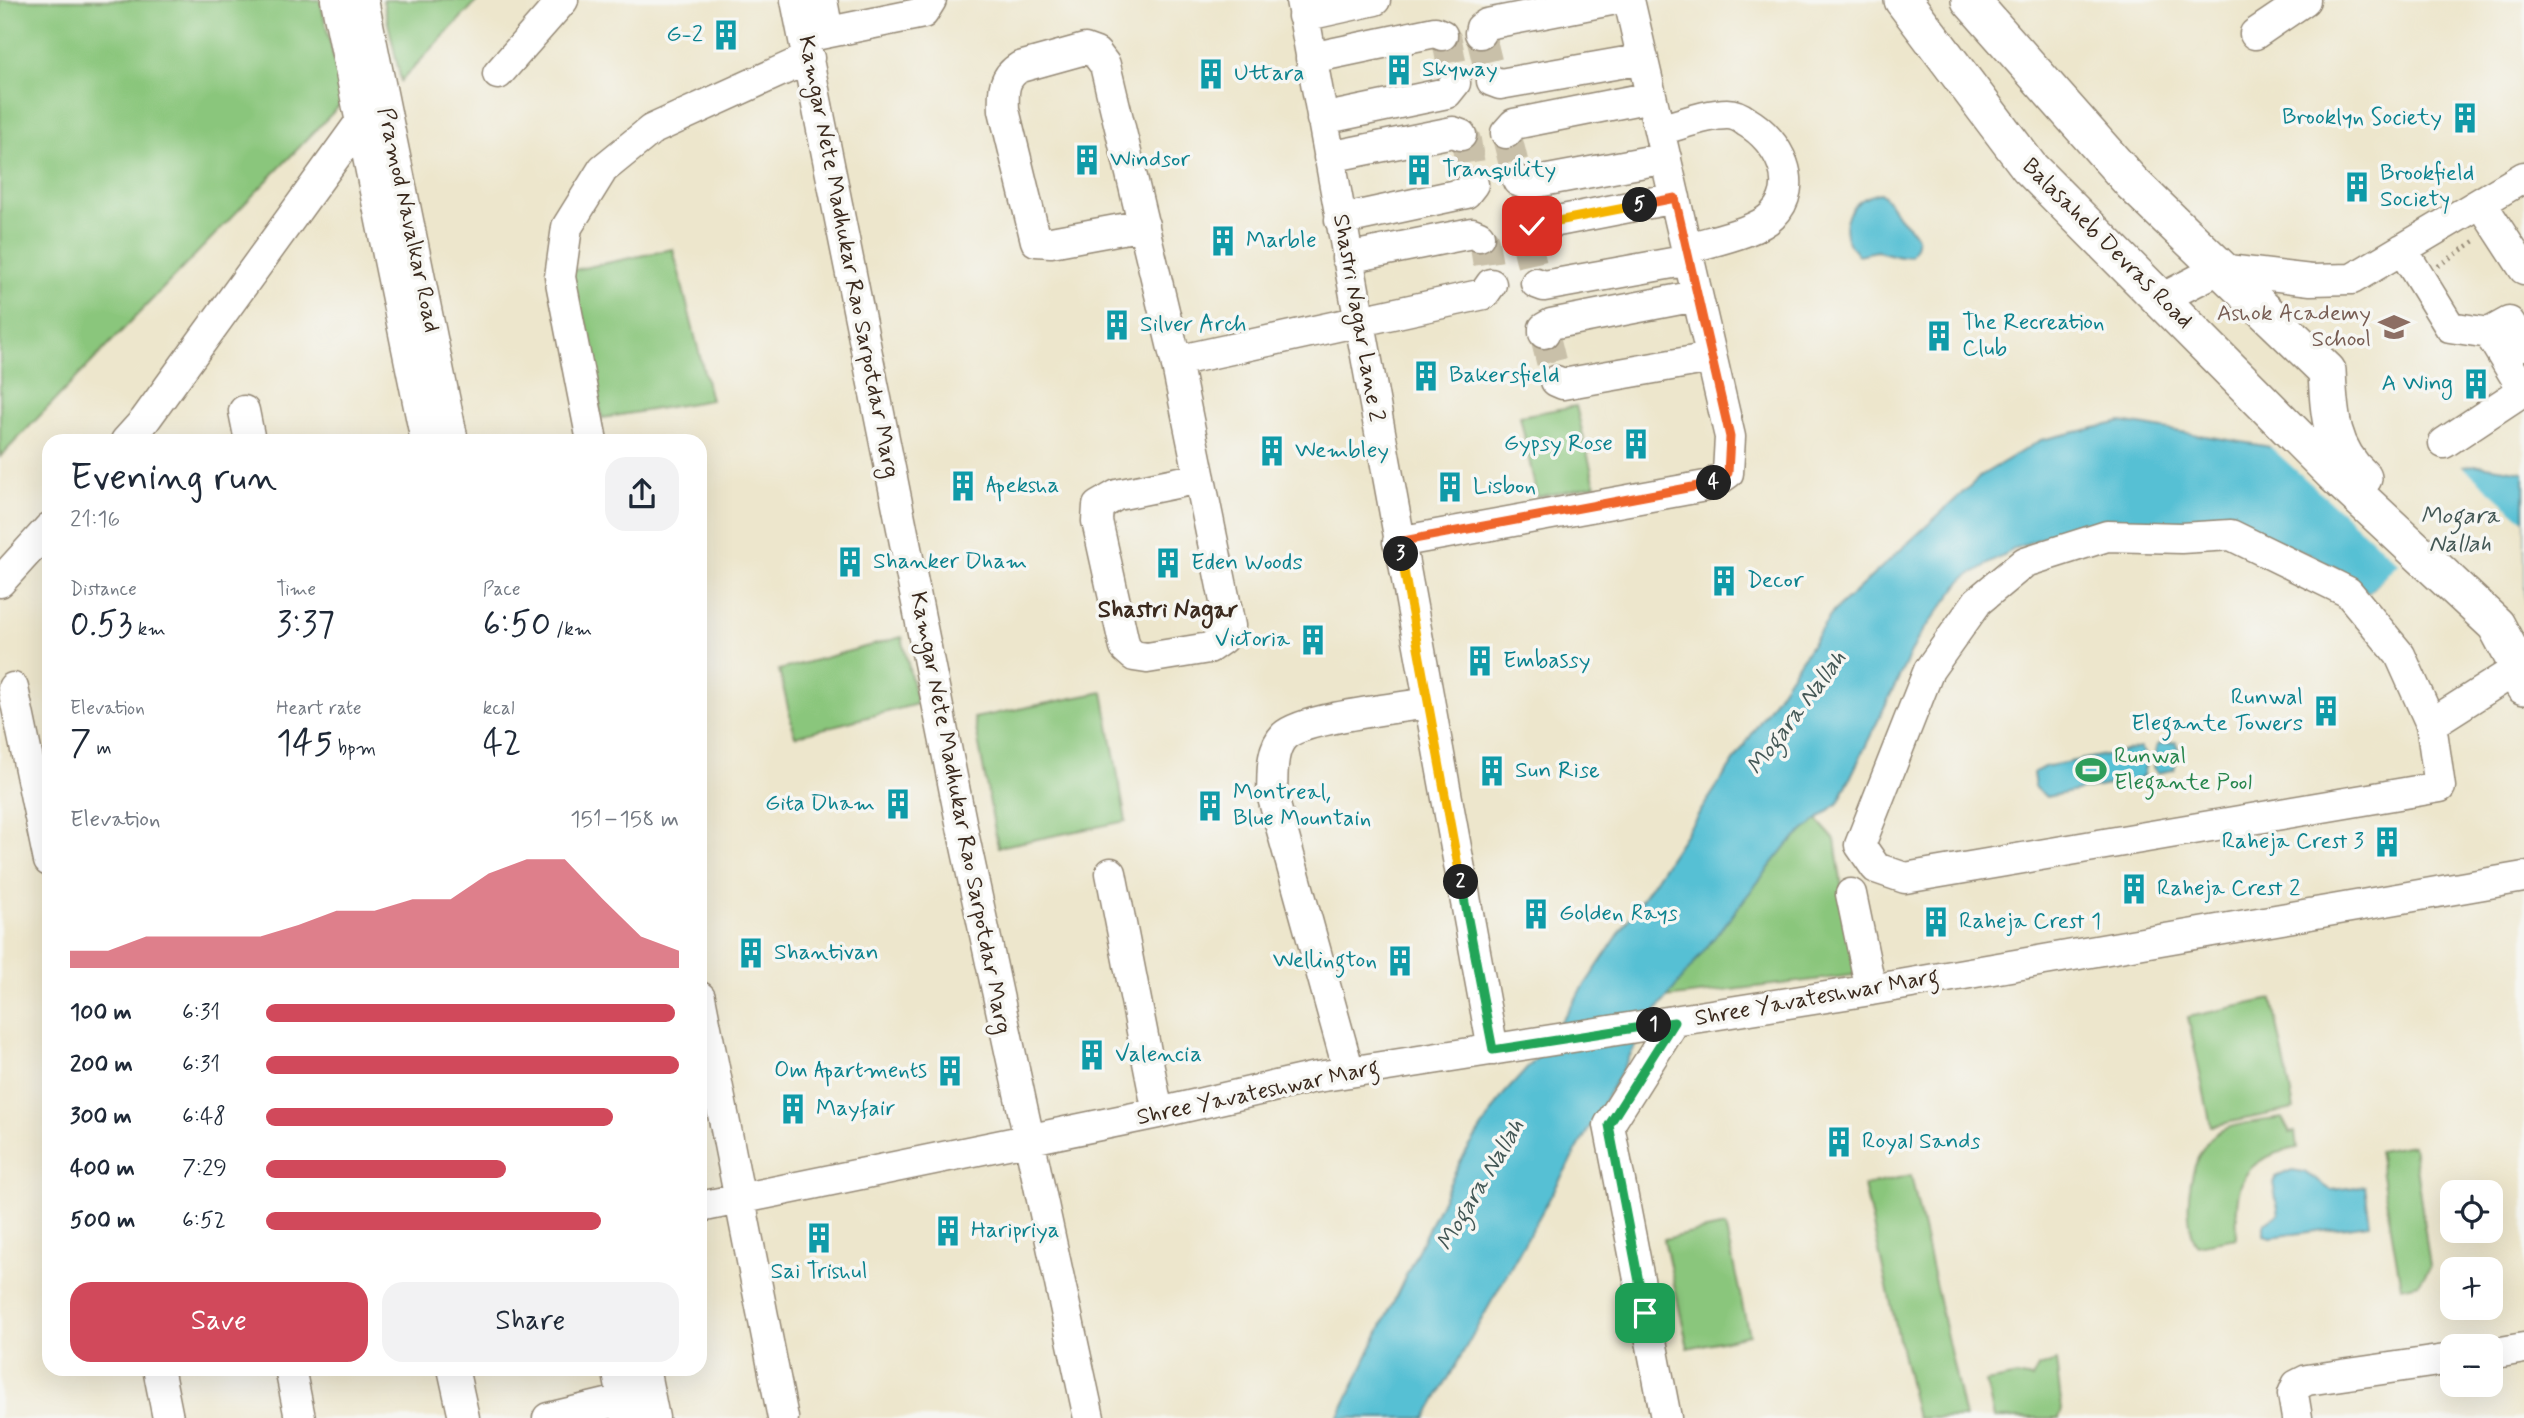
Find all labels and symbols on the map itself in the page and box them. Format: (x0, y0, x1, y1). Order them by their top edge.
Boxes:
building icon: G-2 (709, 18, 743, 52)
place label: G-2 (666, 20, 703, 50)
street label: Kamgar Nete Madhukar Rao Sarpotdar Marg (788, 33, 906, 481)
building icon: Skyway (1382, 53, 1416, 87)
place label: Skyway (1422, 55, 1498, 85)
building icon: Uttara (1194, 57, 1228, 91)
place label: Uttara (1234, 59, 1304, 89)
building icon: Brooklyn Society (2448, 101, 2482, 135)
place label: Brooklyn Society (2282, 103, 2442, 133)
street label: Pramod Navalkar Road (370, 105, 446, 335)
building icon: Windsor (1070, 143, 1104, 177)
place label: Windsor (1110, 145, 1190, 175)
street label: Balasaheb Devras Road (2015, 152, 2199, 336)
building icon: Tranquility (1402, 153, 1436, 187)
place label: Tranquility (1442, 155, 1556, 185)
place label: Brookfield Society (2380, 159, 2474, 215)
building icon: Brookfield Society (2340, 170, 2374, 204)
pin: 5 (1622, 188, 1658, 222)
pin (1502, 196, 1562, 256)
street label: Shastri Nagar Lane 2 (1323, 212, 1391, 425)
building icon: Marble (1206, 224, 1240, 258)
place label: Marble (1246, 226, 1317, 256)
place label: Ashok Academy School (2217, 299, 2371, 355)
building icon: Silver Arch (1100, 308, 1134, 342)
place label: The Recreation Club (1962, 308, 2105, 364)
place label: Silver Arch (1140, 310, 1247, 340)
school or university icon: Ashok Academy School (2377, 310, 2411, 344)
building icon: The Recreation Club (1922, 319, 1956, 353)
building icon: Bakersfield (1409, 359, 1443, 393)
place label: Bakersfield (1449, 361, 1560, 391)
building icon: A Wing (2459, 367, 2493, 401)
place label: A Wing (2381, 369, 2453, 401)
building icon: Gypsy Rose (1619, 427, 1653, 461)
place label: Gypsy Rose (1504, 429, 1613, 459)
building icon: Wembley (1255, 434, 1289, 468)
place label: Wembley (1295, 436, 1389, 466)
pin: 4 (1696, 466, 1732, 500)
building icon: Apeksha (946, 469, 980, 503)
building icon: Lisbon (1433, 470, 1467, 504)
place label: Apeksha (986, 471, 1059, 502)
place label: Lisbon (1473, 472, 1536, 502)
water label: Mogara Nallah (2420, 501, 2501, 560)
pin: 3 (1384, 536, 1418, 572)
building icon: Shanker Dham (833, 545, 867, 579)
building icon: Eden Woods (1151, 546, 1185, 580)
place label: Shanker Dham (873, 547, 1027, 577)
place label: Eden Woods (1191, 548, 1303, 578)
building icon: Decor (1707, 564, 1741, 598)
place label: Decor (1747, 566, 1804, 596)
street label: Kamgar Nete Madhukar Rao Sarpotdar Marg (900, 589, 1018, 1037)
district label: Shastri Nagar (1098, 595, 1238, 629)
building icon: Victoria (1296, 623, 1330, 657)
place label: Victoria (1215, 625, 1290, 655)
building icon: Embassy (1463, 644, 1497, 678)
water label: Mogara Nallah (1740, 644, 1856, 783)
place label: Embassy (1503, 646, 1590, 676)
place label: Runwal Elegante Towers (2131, 683, 2303, 741)
building icon: Runwal Elegante Towers (2309, 694, 2343, 728)
place label: Runwal Elegante Pool (2114, 742, 2252, 800)
sports icon: Runwal Elegante Pool (2074, 753, 2108, 787)
building icon: Sun Rise (1475, 754, 1509, 788)
place label: Sun Rise (1515, 756, 1600, 786)
place label: Montreal, Blue Mountain (1233, 778, 1371, 834)
building icon: Gita Dham (881, 787, 915, 821)
place label: Gita Dham (765, 789, 875, 819)
building icon: Montreal, Blue Mountain (1193, 789, 1227, 823)
building icon: Raheja Crest 3 (2370, 825, 2404, 859)
place label: Raheja Crest 3 (2222, 827, 2364, 857)
pin: 2 (1444, 864, 1478, 900)
building icon: Raheja Crest 2 (2117, 872, 2151, 906)
place label: Raheja Crest 2 (2157, 874, 2300, 904)
building icon: Golden Rays (1519, 897, 1553, 931)
place label: Golden Rays (1559, 899, 1678, 929)
building icon: Raheja Crest 1 (1919, 905, 1953, 939)
place label: Raheja Crest 1 (1959, 907, 2101, 937)
building icon: Shantivan (734, 936, 768, 970)
place label: Shantivan (774, 938, 879, 968)
building icon: Wellington (1383, 944, 1417, 978)
place label: Wellington (1273, 946, 1377, 978)
street label: Shree Yavateshwar Marg (1693, 962, 1942, 1036)
pin: 1 (1636, 1007, 1672, 1042)
building icon: Valencia (1075, 1038, 1109, 1072)
place label: Valencia (1115, 1040, 1202, 1070)
street label: Shree Yavateshwar Marg (1134, 1053, 1382, 1135)
building icon: Om Apartments (933, 1054, 967, 1088)
place label: Om Apartments (774, 1056, 927, 1087)
building icon: Mayfair (776, 1092, 810, 1126)
place label: Mayfair (816, 1094, 896, 1124)
water label: Mogara Nallah (1430, 1113, 1535, 1258)
building icon: Royal Sands (1822, 1125, 1856, 1159)
place label: Royal Sands (1862, 1127, 1980, 1157)
building icon: Haripriya (931, 1214, 965, 1248)
place label: Haripriya (971, 1216, 1060, 1246)
building icon: Sai Trishul (802, 1221, 836, 1255)
place label: Sai Trishul (770, 1257, 868, 1287)
pin (1615, 1283, 1675, 1343)

